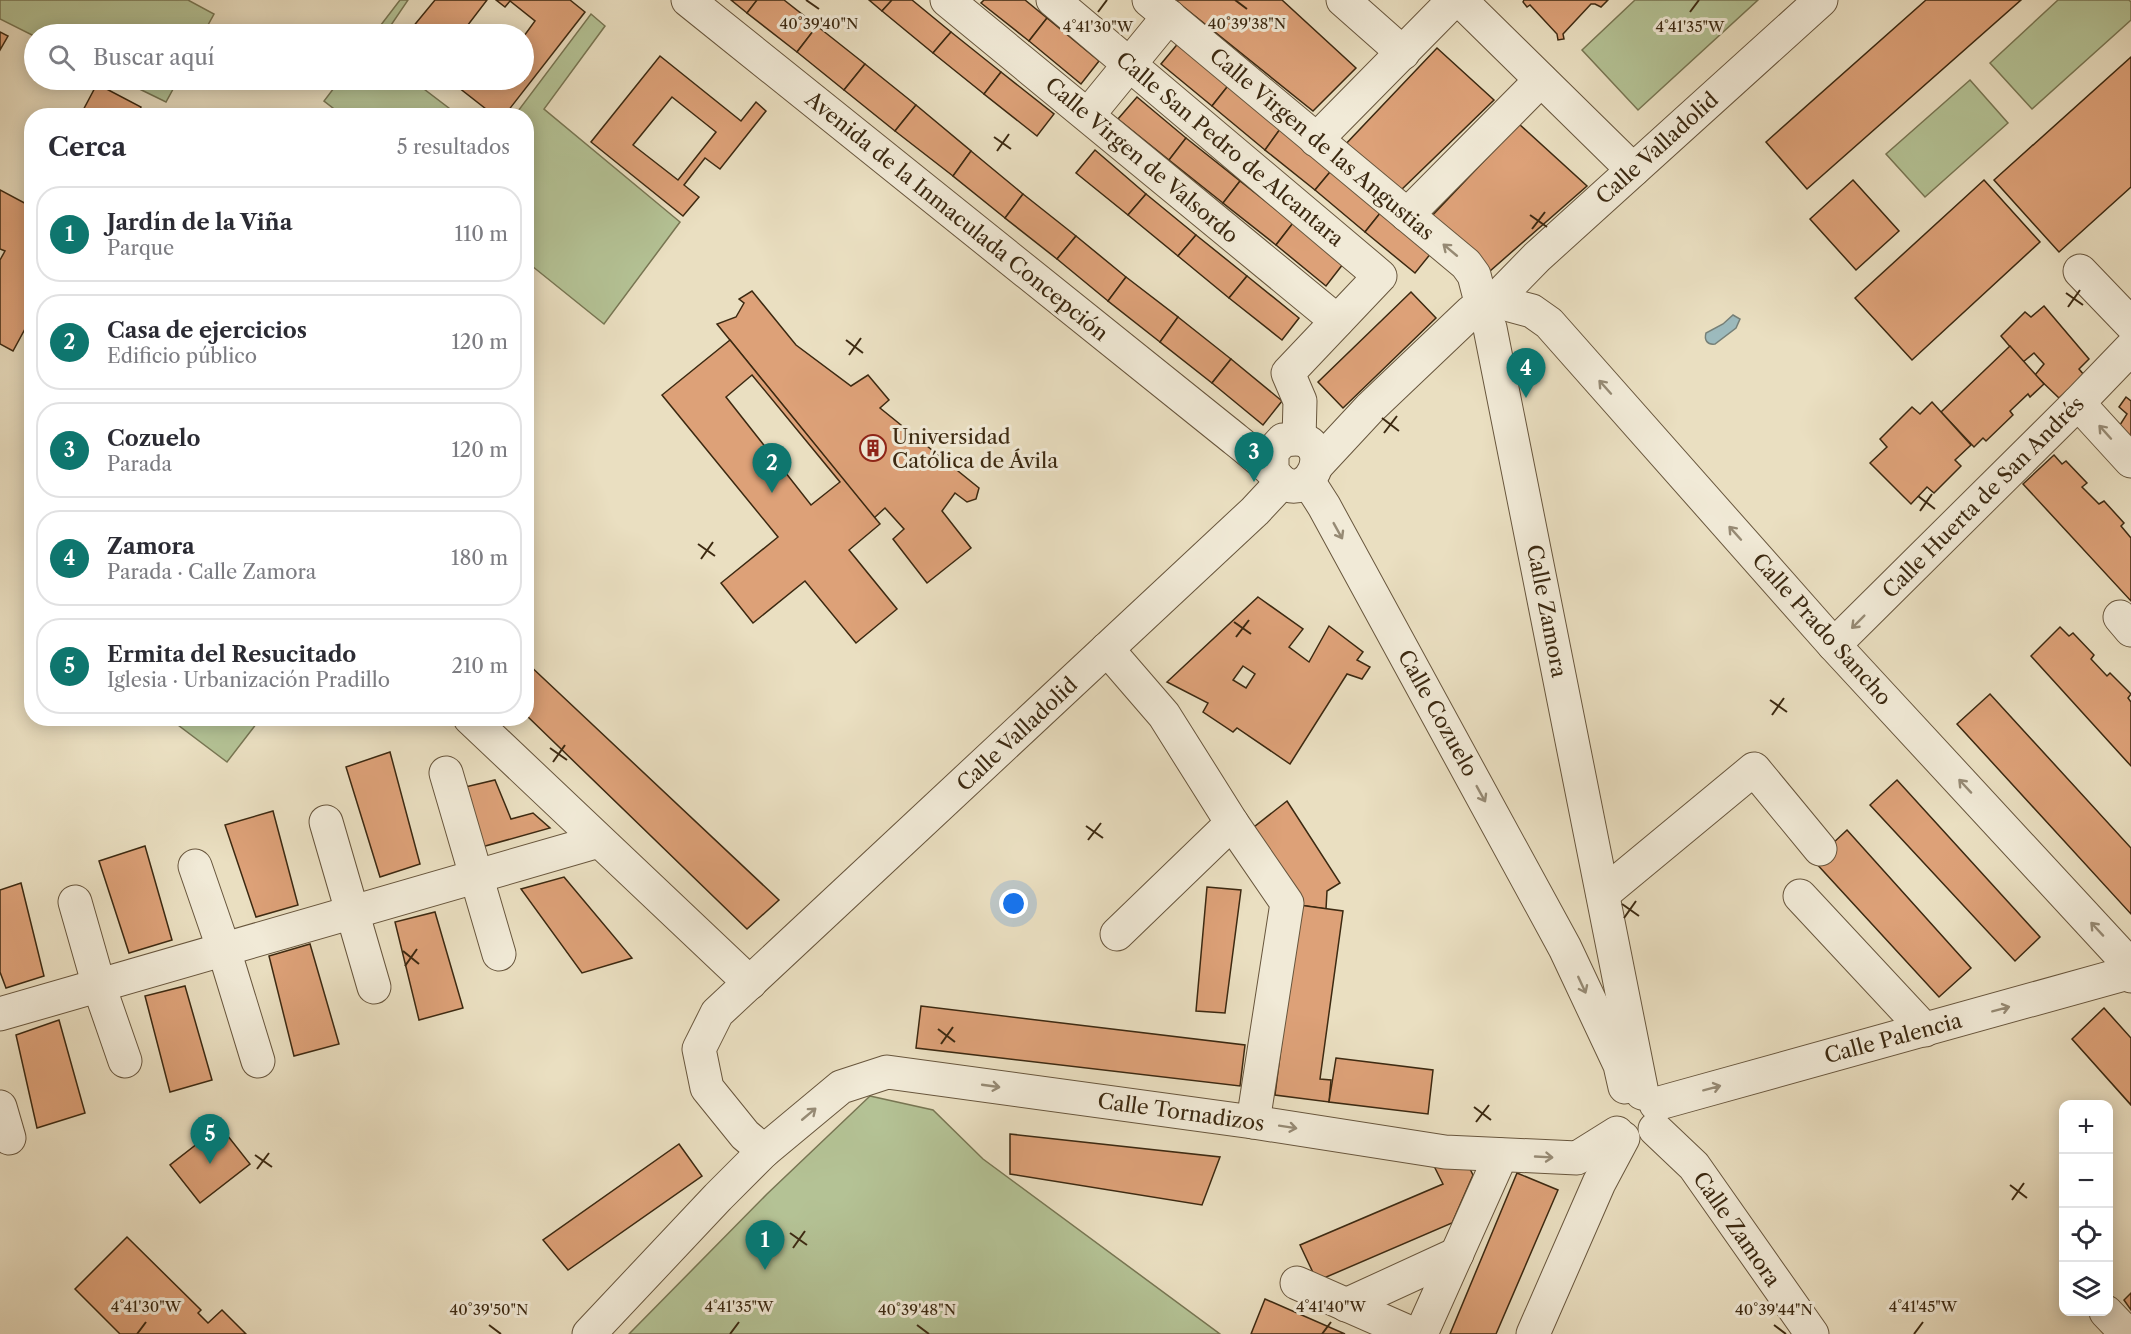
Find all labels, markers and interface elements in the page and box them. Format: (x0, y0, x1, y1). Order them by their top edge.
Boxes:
text: 40°39'40"N (780, 14, 858, 33)
text: 40°39'38"N (1208, 14, 1286, 33)
text: 4°41'30"W (1063, 17, 1134, 36)
text: 4°41'35"W (1656, 17, 1725, 36)
search box (24, 24, 534, 90)
icon: search (45, 41, 78, 74)
street label: Calle Virgen de las Angustias (1205, 43, 1439, 245)
text: Buscar aquí (93, 44, 215, 71)
street label: Calle San Pedro de Alcantara (1111, 47, 1349, 252)
street label: Calle Virgen de Valsordo (1040, 72, 1244, 248)
street label: Avenida de la Inmaculada Concepción (800, 85, 1113, 346)
street label: Calle Valladolid (1591, 87, 1723, 209)
text: Cerca (48, 131, 126, 163)
text: 5 resultados (397, 135, 510, 159)
text: Jardín de la Viña (107, 209, 292, 236)
text: 1 (65, 222, 74, 246)
text: 110 m (455, 222, 508, 246)
text: Parque (107, 236, 174, 260)
one-way arrow (1442, 244, 1458, 257)
text: Casa de ejercicios (107, 317, 307, 344)
text: 2 (64, 330, 75, 354)
text: 120 m (451, 330, 508, 354)
text: Edificio público (107, 344, 257, 368)
pin: 4 (1506, 348, 1546, 398)
one-way arrow (1598, 380, 1612, 395)
street label: Calle Huerta de San Andrés (1877, 391, 2089, 603)
place label: Universidad Católica de Ávila (892, 424, 1059, 473)
text: Cozuelo (107, 425, 201, 452)
one-way arrow (2098, 425, 2112, 440)
pin: 3 (1234, 432, 1274, 482)
building icon: Universidad Católica de Ávila (858, 433, 888, 463)
text: 3 (64, 438, 75, 462)
text: 120 m (451, 438, 508, 462)
pin: 2 (752, 444, 792, 493)
text: Parada (107, 452, 172, 476)
one-way arrow (1333, 521, 1344, 539)
one-way arrow (1728, 526, 1742, 541)
text: Zamora (107, 533, 195, 560)
street label: Calle Zamora (1522, 543, 1572, 680)
text: 4 (64, 546, 75, 570)
text: 180 m (451, 546, 508, 570)
street label: Calle Prado Sancho (1747, 548, 1897, 710)
text: Parada · Calle Zamora (107, 560, 316, 584)
one-way arrow (1850, 614, 1865, 629)
text: Ermita del Resucitado (107, 641, 356, 668)
street label: Calle Cozuelo (1393, 645, 1483, 781)
text: 5 (64, 654, 75, 678)
text: 210 m (451, 654, 508, 678)
text: Iglesia · Urbanización Pradillo (107, 668, 390, 692)
street label: Calle Valladolid (952, 672, 1082, 796)
one-way arrow (1958, 779, 1972, 794)
one-way arrow (1475, 785, 1487, 802)
your location (999, 889, 1028, 918)
one-way arrow (2090, 922, 2104, 937)
one-way arrow (1577, 975, 1589, 993)
one-way arrow (1991, 1002, 2010, 1014)
street label: Calle Palencia (1821, 1007, 1965, 1068)
one-way arrow (980, 1081, 1000, 1092)
one-way arrow (1702, 1082, 1721, 1094)
street label: Calle Tornadizos (1096, 1088, 1266, 1136)
map controls (2059, 1100, 2113, 1316)
button: + (2059, 1100, 2113, 1154)
one-way arrow (801, 1107, 817, 1120)
pin: 5 (190, 1114, 230, 1164)
one-way arrow (1277, 1122, 1297, 1133)
one-way arrow (1533, 1151, 1553, 1162)
button: − (2059, 1154, 2113, 1208)
street label: Calle Zamora (1688, 1167, 1786, 1292)
button: locate (2059, 1208, 2113, 1262)
pin: 1 (746, 1220, 784, 1270)
button: layers (2059, 1262, 2113, 1316)
text: 4°41'30"W (111, 1297, 182, 1316)
text: 4°41'35"W (705, 1297, 774, 1316)
text: 4°41'40"W (1296, 1297, 1367, 1316)
text: 4°41'45"W (1889, 1297, 1958, 1316)
text: 40°39'50"N (449, 1300, 529, 1319)
text: 40°39'48"N (878, 1300, 956, 1319)
text: 40°39'44"N (1735, 1300, 1813, 1319)

